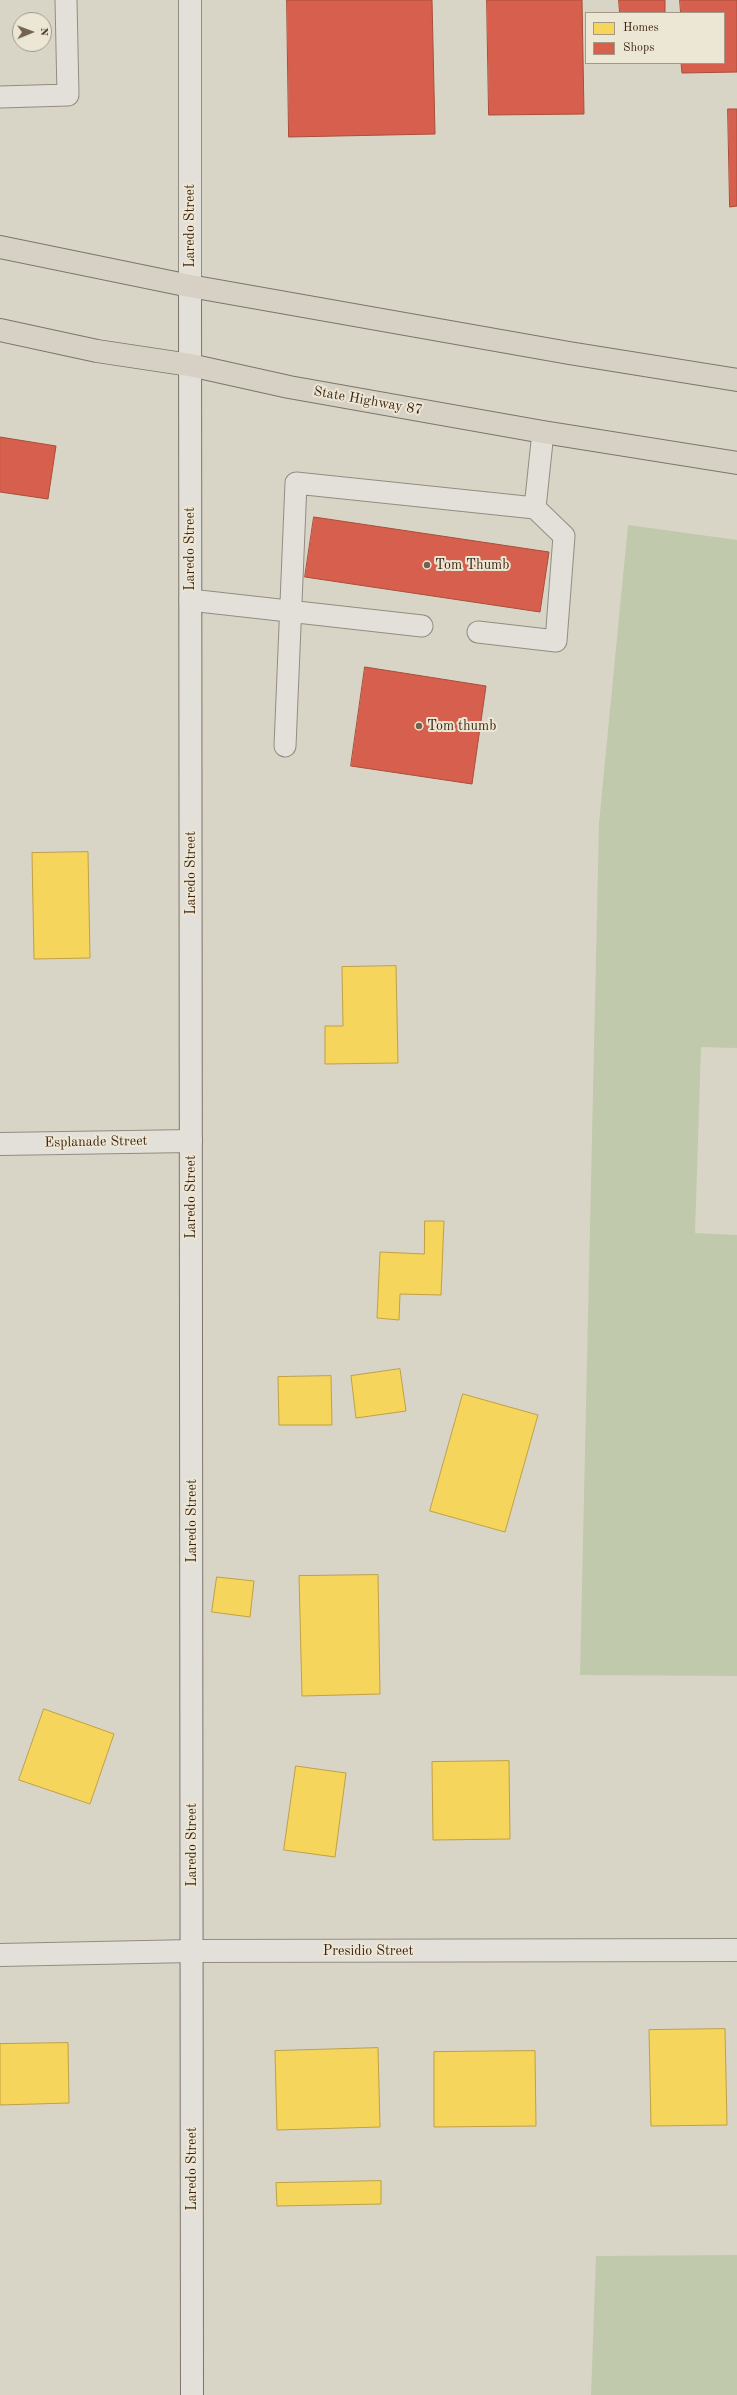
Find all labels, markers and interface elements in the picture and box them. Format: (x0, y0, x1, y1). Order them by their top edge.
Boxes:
north arrow (12, 12, 52, 52)
legend (585, 12, 725, 64)
text: Homes (623, 22, 659, 34)
text: N (38, 28, 49, 36)
text: Shops (623, 42, 654, 54)
street label: Laredo Street (182, 184, 198, 268)
street label: State Highway 87 (312, 383, 424, 419)
street label: Laredo Street (182, 507, 198, 591)
place label: Tom Thumb (435, 557, 509, 573)
marker: Tom Thumb (422, 560, 432, 570)
place label: Tom thumb (427, 718, 496, 734)
marker: Tom thumb (414, 721, 424, 731)
street label: Laredo Street (183, 831, 199, 915)
street label: Esplanade Street (44, 1133, 148, 1151)
street label: Laredo Street (183, 1155, 199, 1239)
street label: Laredo Street (184, 1479, 200, 1563)
street label: Laredo Street (184, 1803, 200, 1887)
street label: Presidio Street (323, 1943, 413, 1959)
street label: Laredo Street (184, 2127, 200, 2211)

